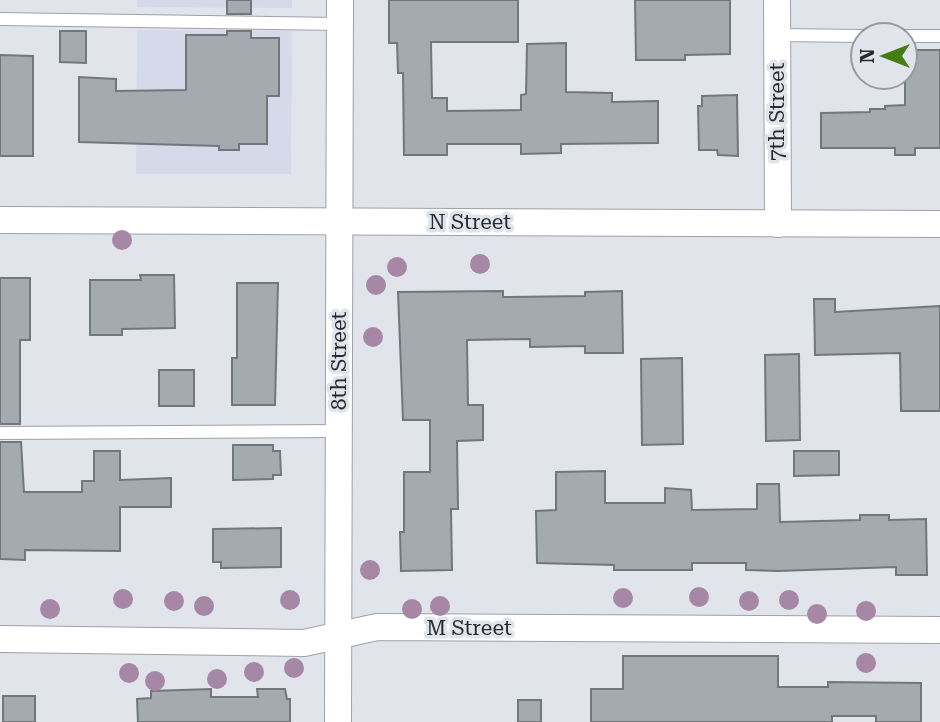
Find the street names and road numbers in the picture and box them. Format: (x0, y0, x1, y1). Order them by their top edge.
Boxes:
street label: 7th Street (765, 62, 789, 161)
street label: N Street (429, 210, 511, 234)
street label: 8th Street (327, 311, 351, 410)
street label: M Street (426, 616, 512, 640)

